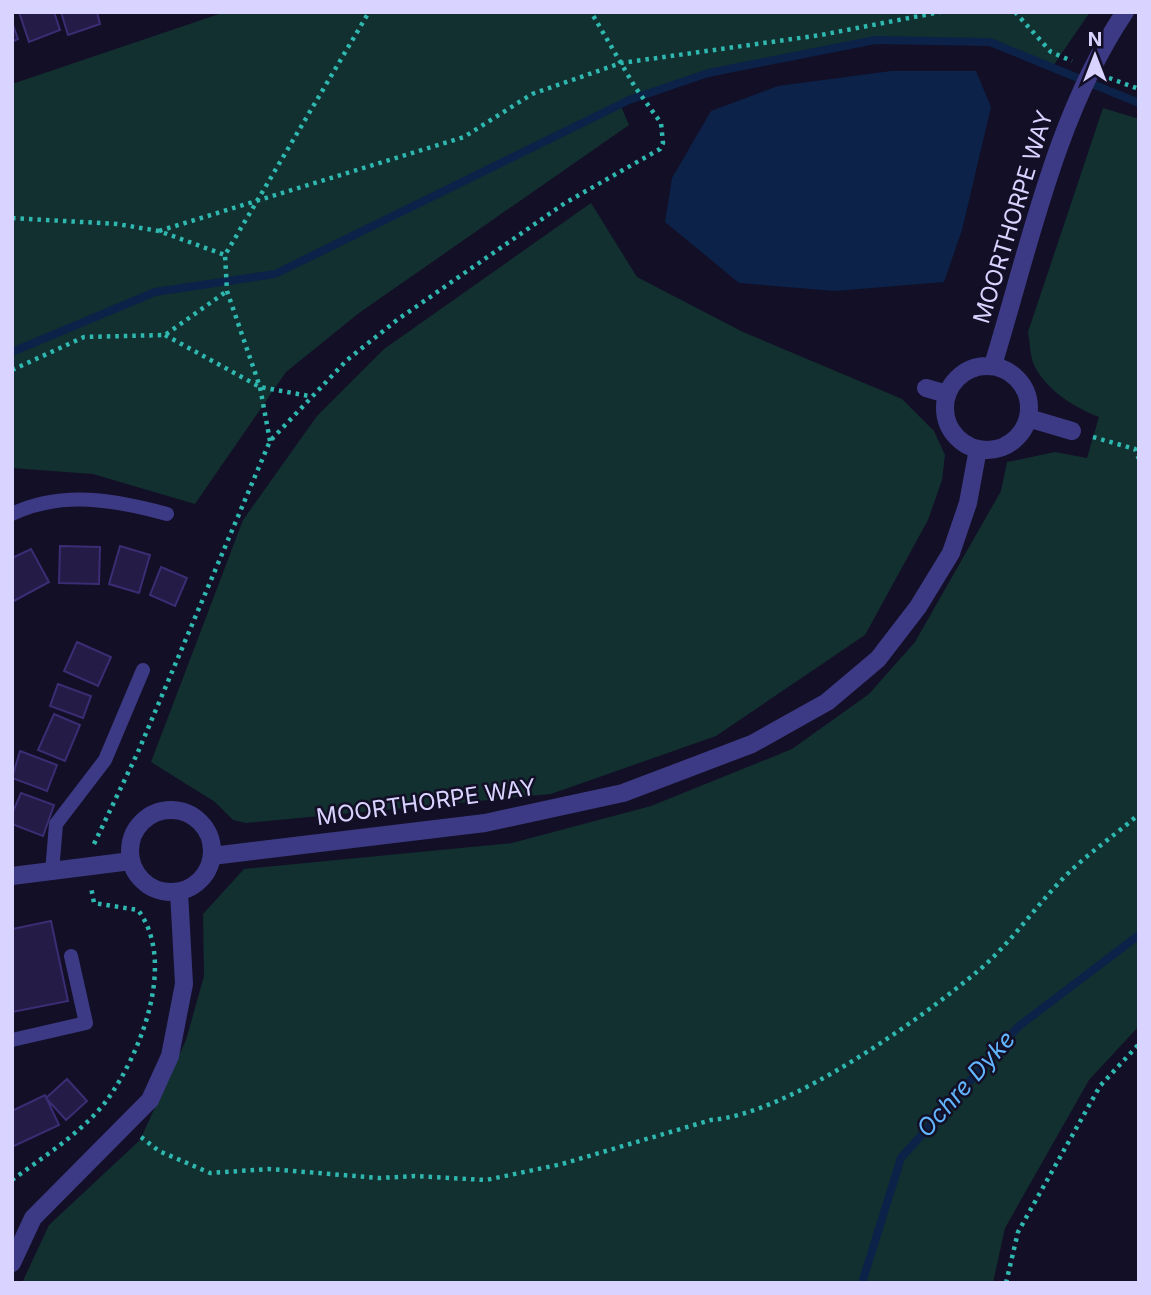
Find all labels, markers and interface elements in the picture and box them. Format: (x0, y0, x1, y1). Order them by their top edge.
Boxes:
north arrow (1060, 21, 1130, 91)
text: N (1088, 28, 1102, 51)
street label: MOORTHORPE WAY (967, 107, 1059, 327)
street label: MOORTHORPE WAY (315, 773, 538, 831)
water label: Ochre Dyke (910, 1025, 1021, 1143)

